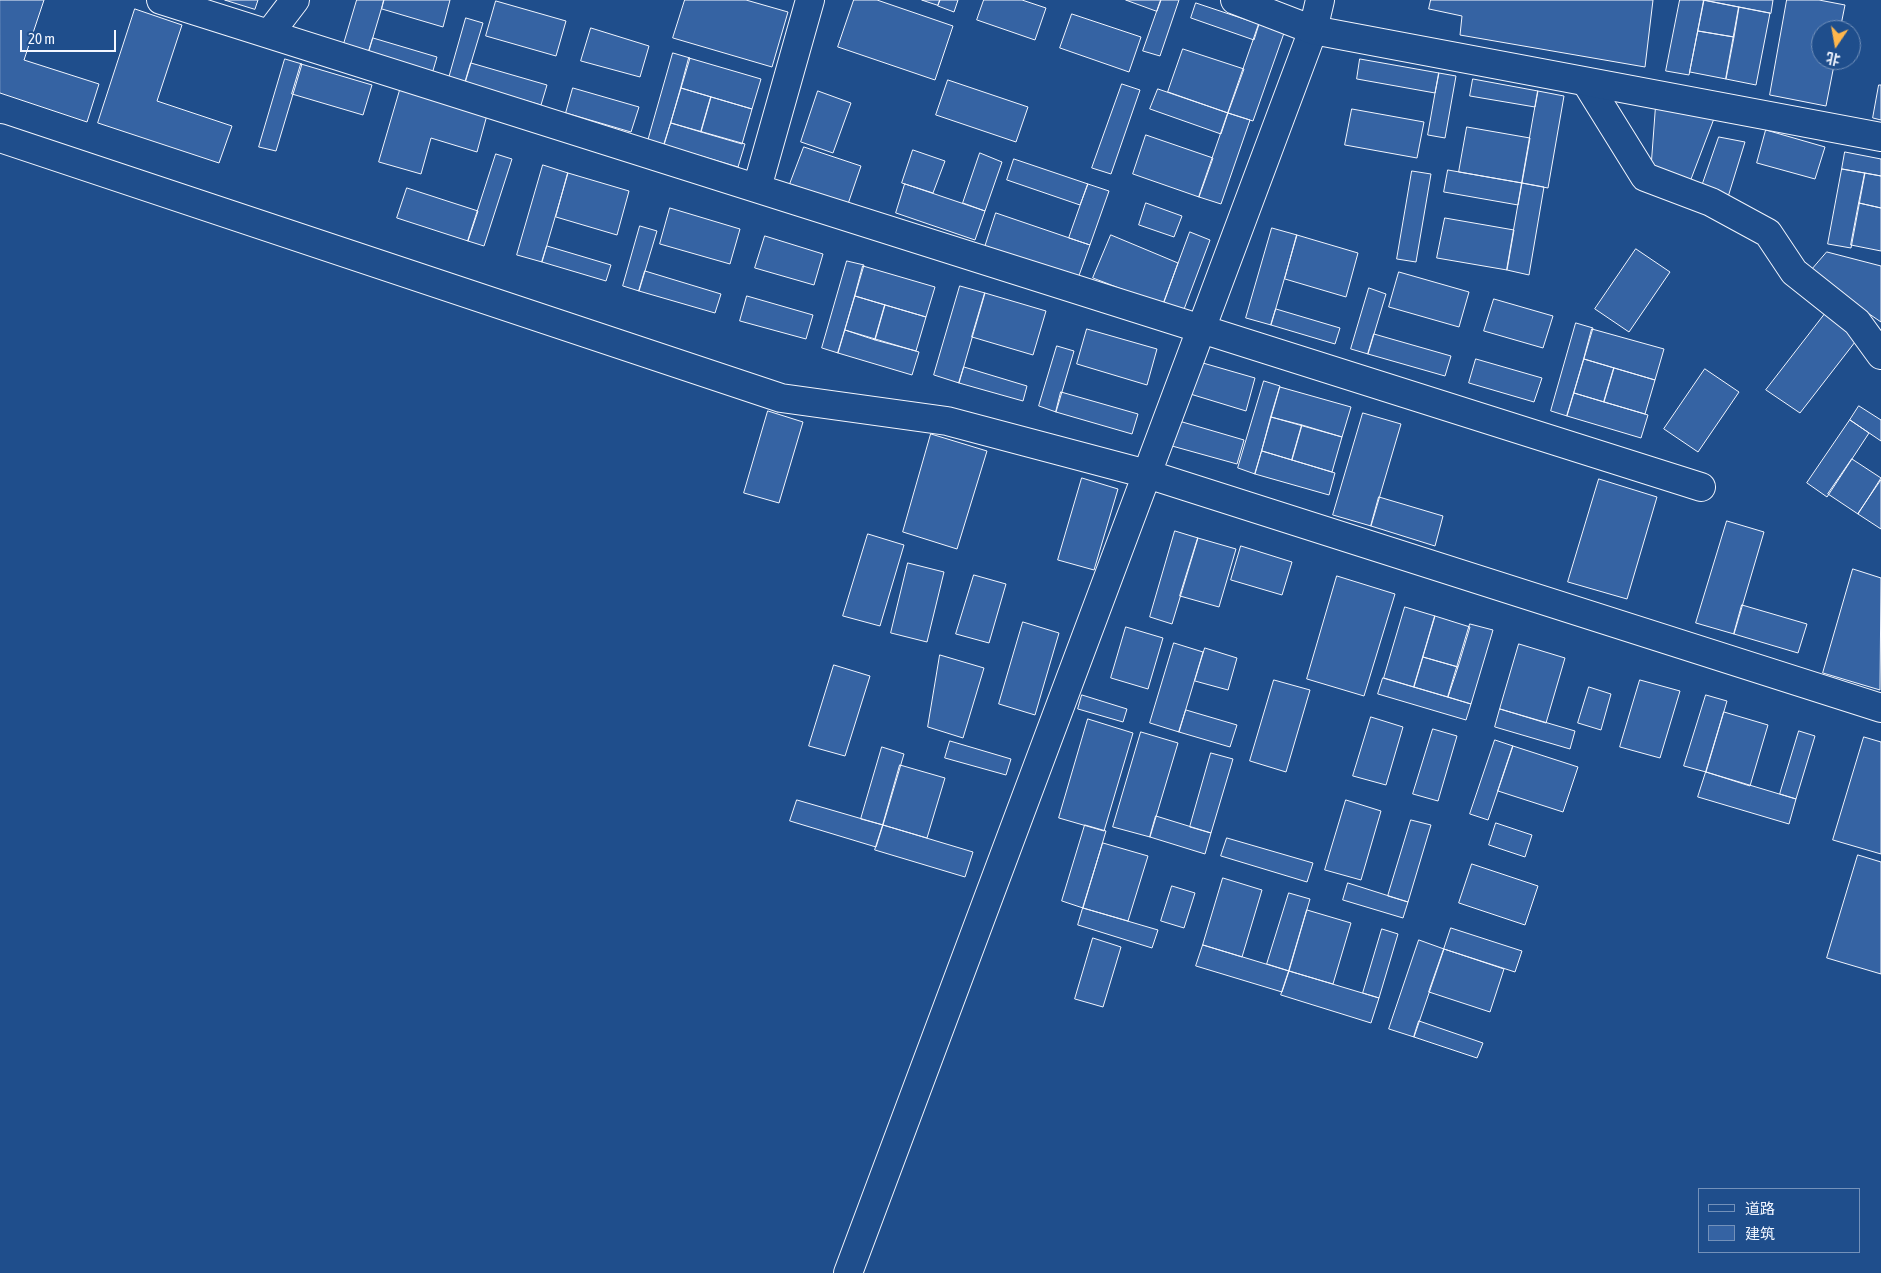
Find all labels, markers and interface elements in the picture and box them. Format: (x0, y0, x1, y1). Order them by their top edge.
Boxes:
scale bar (22, 20, 119, 52)
north arrow (1811, 20, 1861, 70)
text: 20 m (28, 30, 55, 47)
text: 北 (1825, 49, 1842, 68)
legend (1698, 1188, 1861, 1253)
text: 道路 (1745, 1200, 1775, 1217)
text: 建筑 (1745, 1225, 1775, 1242)

